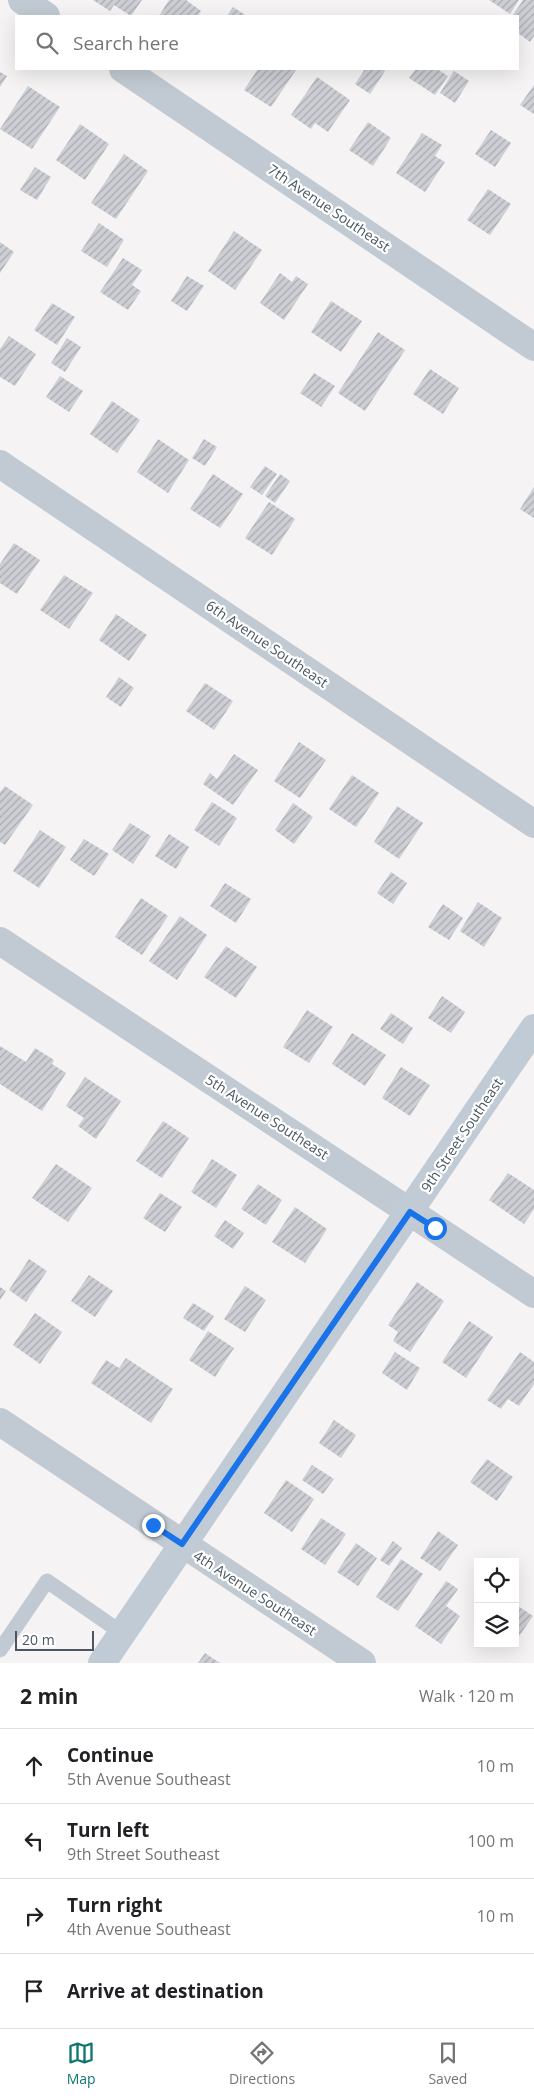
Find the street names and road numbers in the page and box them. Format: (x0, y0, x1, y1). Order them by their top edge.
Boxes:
street label: 7th Avenue Southeast (265, 160, 394, 255)
street label: 6th Avenue Southeast (203, 596, 332, 691)
street label: 5th Avenue Southeast (202, 1070, 332, 1164)
street label: 9th Street Southeast (416, 1074, 507, 1195)
street label: 4th Avenue Southeast (190, 1546, 320, 1640)

